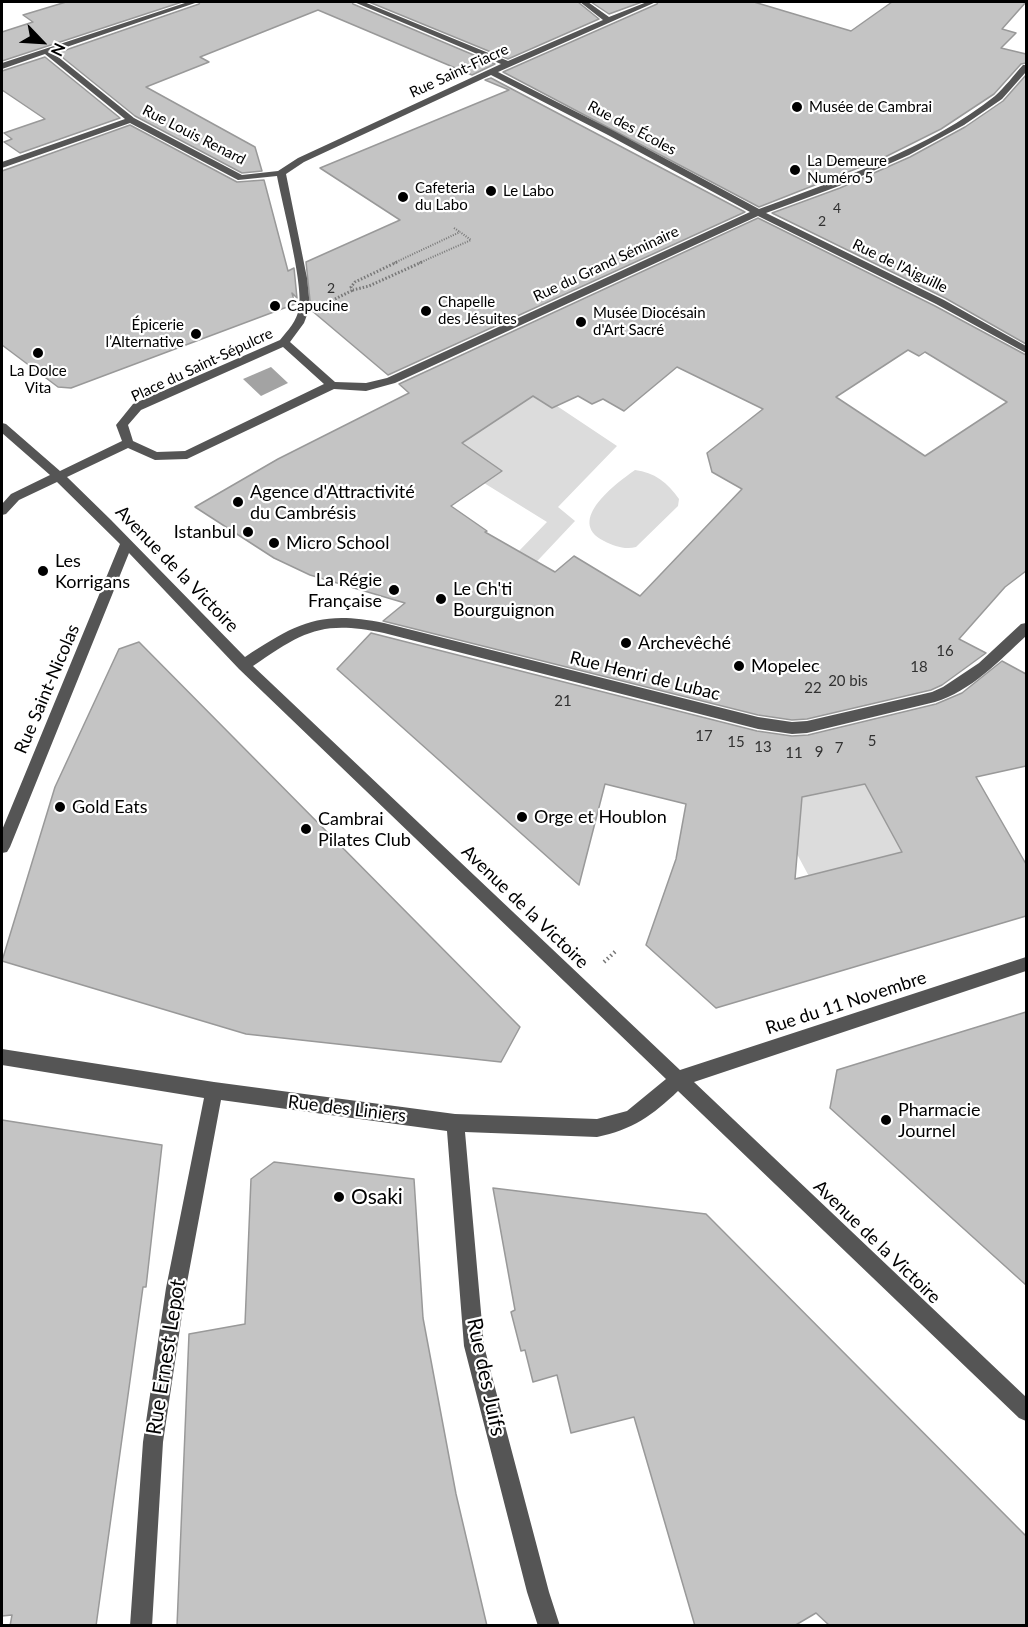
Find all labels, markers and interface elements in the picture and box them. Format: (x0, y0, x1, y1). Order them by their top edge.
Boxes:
north arrow (12, 12, 72, 72)
text: N (48, 40, 70, 59)
street label: Rue Saint-Fiacre (407, 40, 511, 102)
street label: Rue des Écoles (585, 97, 679, 159)
place label: Musée de Cambrai (809, 98, 932, 116)
marker: Musée de Cambrai (790, 100, 804, 114)
street label: Rue Louis Renard (139, 101, 249, 169)
place label: La Demeure Numéro 5 (807, 152, 887, 187)
marker: La Demeure Numéro 5 (788, 163, 802, 177)
place label: Cafeteria du Labo (415, 179, 475, 214)
place label: Le Labo (503, 182, 554, 200)
marker: Le Labo (484, 184, 498, 198)
marker: Cafeteria du Labo (396, 190, 410, 204)
house number: 4 (833, 200, 841, 216)
house number: 2 (818, 213, 826, 229)
street label: Rue du Grand Séminaire (530, 222, 682, 306)
street label: Rue de l'Aiguille (849, 235, 951, 297)
house number: 2 (327, 280, 335, 296)
place label: Chapelle des Jésuites (438, 293, 517, 328)
place label: Capucine (287, 297, 348, 315)
marker: Capucine (268, 299, 282, 313)
marker: Chapelle des Jésuites (419, 304, 433, 318)
place label: Musée Diocésain d'Art Sacré (593, 304, 706, 339)
marker: Musée Diocésain d'Art Sacré (574, 315, 588, 329)
place label: Épicerie l’Alternative (105, 316, 184, 351)
street label: Place du Saint-Sépulcre (128, 324, 276, 406)
marker: Épicerie l’Alternative (189, 327, 203, 341)
marker: La Dolce Vita (31, 346, 45, 360)
place label: La Dolce Vita (9, 362, 67, 397)
place label: Agence d'Attractivité du Cambrésis (250, 481, 415, 524)
marker: Agence d'Attractivité du Cambrésis (231, 495, 245, 509)
street label: Avenue de la Victoire (111, 501, 243, 637)
place label: Istanbul (174, 521, 236, 543)
marker: Istanbul (241, 525, 255, 539)
place label: Micro School (286, 532, 389, 554)
marker: Micro School (267, 536, 281, 550)
place label: Les Korrigans (55, 550, 130, 592)
marker: Les Korrigans (36, 564, 50, 578)
place label: La Régie Française (308, 569, 382, 612)
place label: Le Ch'ti Bourguignon (453, 578, 554, 620)
marker: La Régie Française (387, 583, 401, 597)
marker: Le Ch'ti Bourguignon (434, 592, 448, 606)
street label: Rue Saint-Nicolas (10, 621, 84, 757)
place label: Archevêché (638, 632, 731, 654)
marker: Archevêché (619, 636, 633, 650)
house number: 16 (936, 642, 954, 660)
street label: Rue Henri de Lubac (568, 647, 722, 705)
place label: Mopelec (751, 655, 820, 677)
house number: 18 (910, 658, 928, 676)
marker: Mopelec (732, 659, 746, 673)
house number: 20 bis (828, 672, 868, 690)
house number: 22 (804, 679, 822, 697)
house number: 21 (554, 692, 572, 710)
house number: 17 (695, 727, 713, 745)
house number: 5 (868, 732, 876, 750)
house number: 15 (727, 733, 745, 751)
house number: 13 (754, 738, 772, 756)
house number: 7 (835, 739, 843, 757)
house number: 9 (815, 743, 823, 761)
house number: 11 (785, 744, 803, 762)
place label: Gold Eats (72, 796, 148, 818)
marker: Gold Eats (53, 800, 67, 814)
place label: Orge et Houblon (534, 806, 667, 828)
place label: Cambrai Pilates Club (318, 808, 411, 850)
marker: Orge et Houblon (515, 810, 529, 824)
marker: Cambrai Pilates Club (299, 822, 313, 836)
street label: Avenue de la Victoire (457, 841, 593, 973)
street label: Rue du 11 Novembre (763, 967, 929, 1039)
street label: Rue des Liniers (287, 1091, 407, 1127)
place label: Pharmacie Journel (898, 1099, 980, 1142)
marker: Pharmacie Journel (879, 1113, 893, 1127)
street label: Avenue de la Victoire (809, 1176, 945, 1308)
place label: Osaki (351, 1184, 403, 1210)
marker: Osaki (332, 1190, 346, 1204)
street label: Rue Ernest Lepot (141, 1277, 191, 1437)
street label: Rue des Juifs (461, 1316, 511, 1438)

